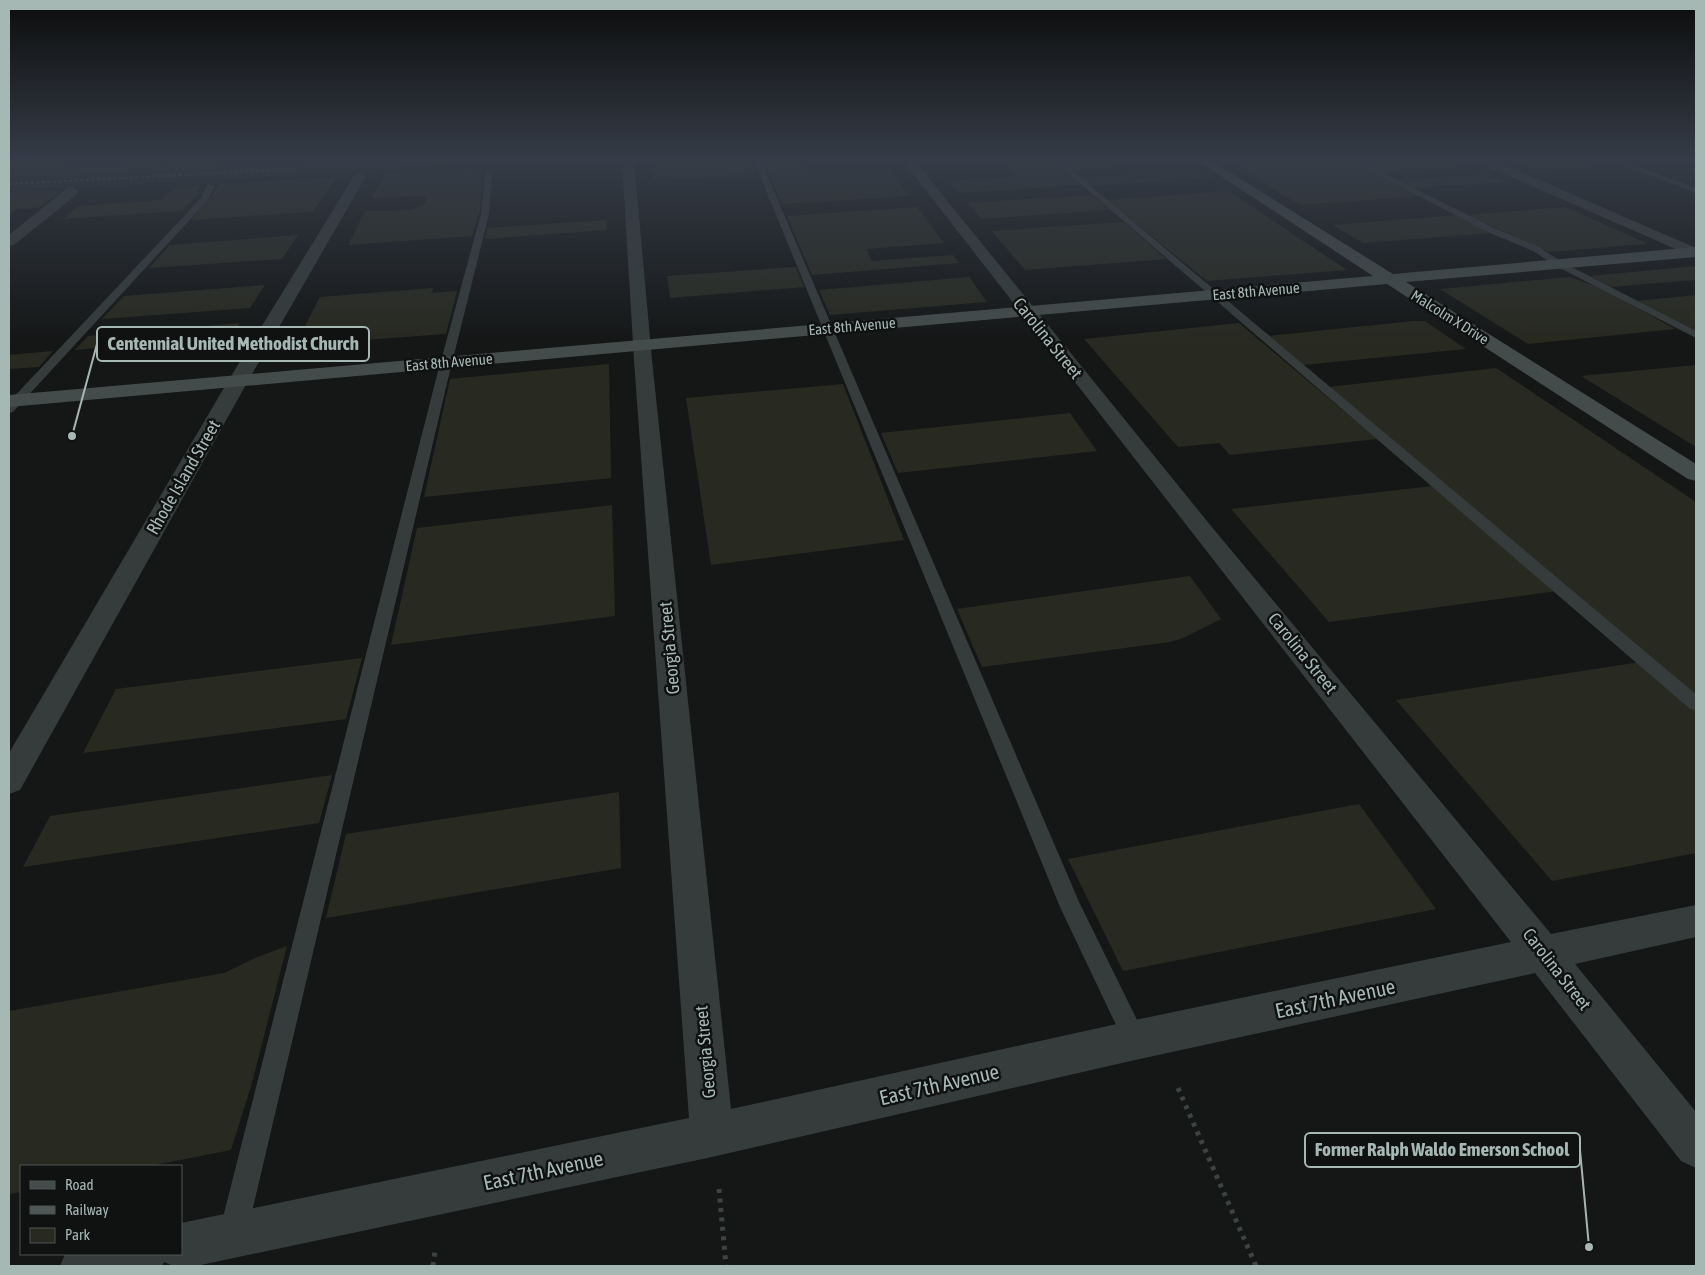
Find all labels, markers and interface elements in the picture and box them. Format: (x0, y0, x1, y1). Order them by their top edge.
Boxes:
street label: East 8th Avenue (1212, 279, 1300, 303)
street label: Malcolm X Drive (1408, 286, 1492, 348)
street label: Carolina Street (1009, 293, 1087, 383)
street label: East 8th Avenue (808, 314, 896, 338)
callout: Centennial United Methodist Church (97, 327, 369, 361)
text: Centennial United Methodist Church (107, 332, 359, 354)
street label: East 8th Avenue (405, 350, 493, 374)
street label: Rhode Island Street (142, 416, 224, 538)
street label: Georgia Street (654, 601, 684, 695)
street label: Carolina Street (1264, 608, 1342, 698)
street label: Carolina Street (1518, 924, 1596, 1014)
street label: East 7th Avenue (1273, 974, 1397, 1022)
street label: Georgia Street (690, 1005, 720, 1099)
street label: East 7th Avenue (877, 1059, 1001, 1109)
callout: Former Ralph Waldo Emerson School (1305, 1133, 1580, 1167)
text: Former Ralph Waldo Emerson School (1315, 1138, 1570, 1160)
street label: East 7th Avenue (481, 1146, 605, 1194)
legend (20, 1165, 182, 1255)
text: Road (65, 1176, 94, 1193)
text: Railway (65, 1201, 109, 1218)
text: Park (65, 1226, 90, 1243)

